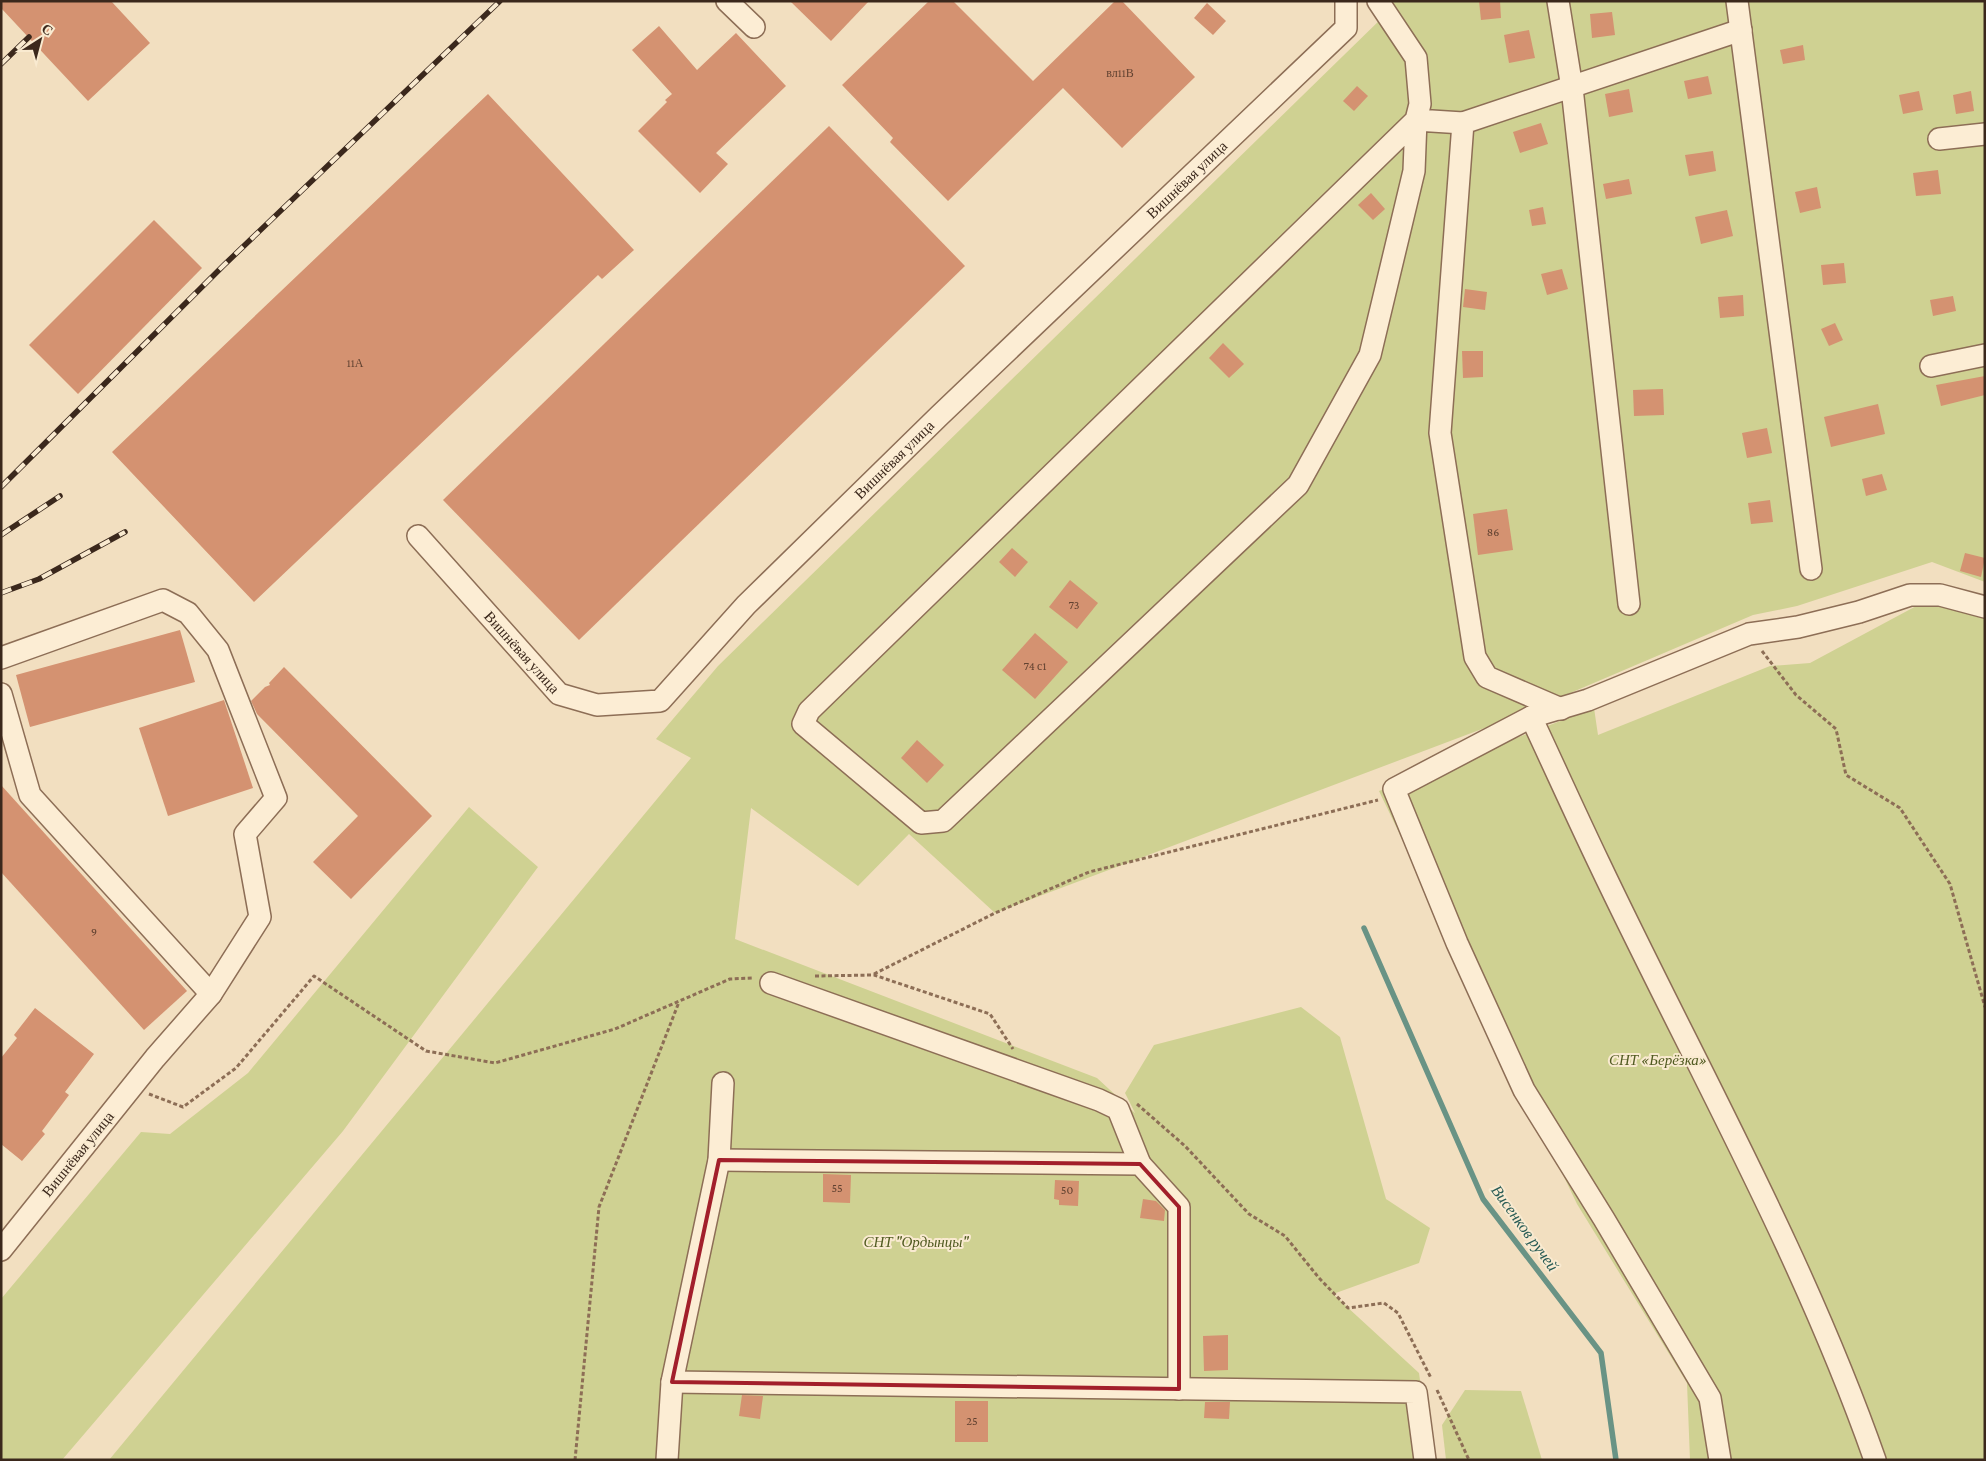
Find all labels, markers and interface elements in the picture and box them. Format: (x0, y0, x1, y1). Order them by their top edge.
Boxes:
north arrow (15, 15, 65, 65)
text: С (39, 20, 56, 39)
house number: вл11В (1106, 66, 1134, 80)
street label: Вишнёвая улица (1144, 138, 1231, 222)
house number: 11А (347, 356, 364, 370)
street label: Вишнёвая улица (851, 417, 938, 502)
house number: 86 (1487, 525, 1499, 539)
house number: 73 (1068, 598, 1080, 612)
street label: Вишнёвая улица (481, 608, 563, 697)
house number: 74 с1 (1024, 659, 1046, 673)
house number: 9 (91, 925, 97, 939)
park label: СНТ «Берёзка» (1609, 1052, 1707, 1068)
street label: Вишнёвая улица (39, 1108, 117, 1200)
house number: 55 (831, 1181, 843, 1195)
water label: Висенков ручей (1487, 1182, 1562, 1275)
house number: 50 (1061, 1183, 1073, 1197)
park label: СНТ "Ордынцы" (863, 1234, 969, 1250)
house number: 25 (966, 1414, 978, 1428)

